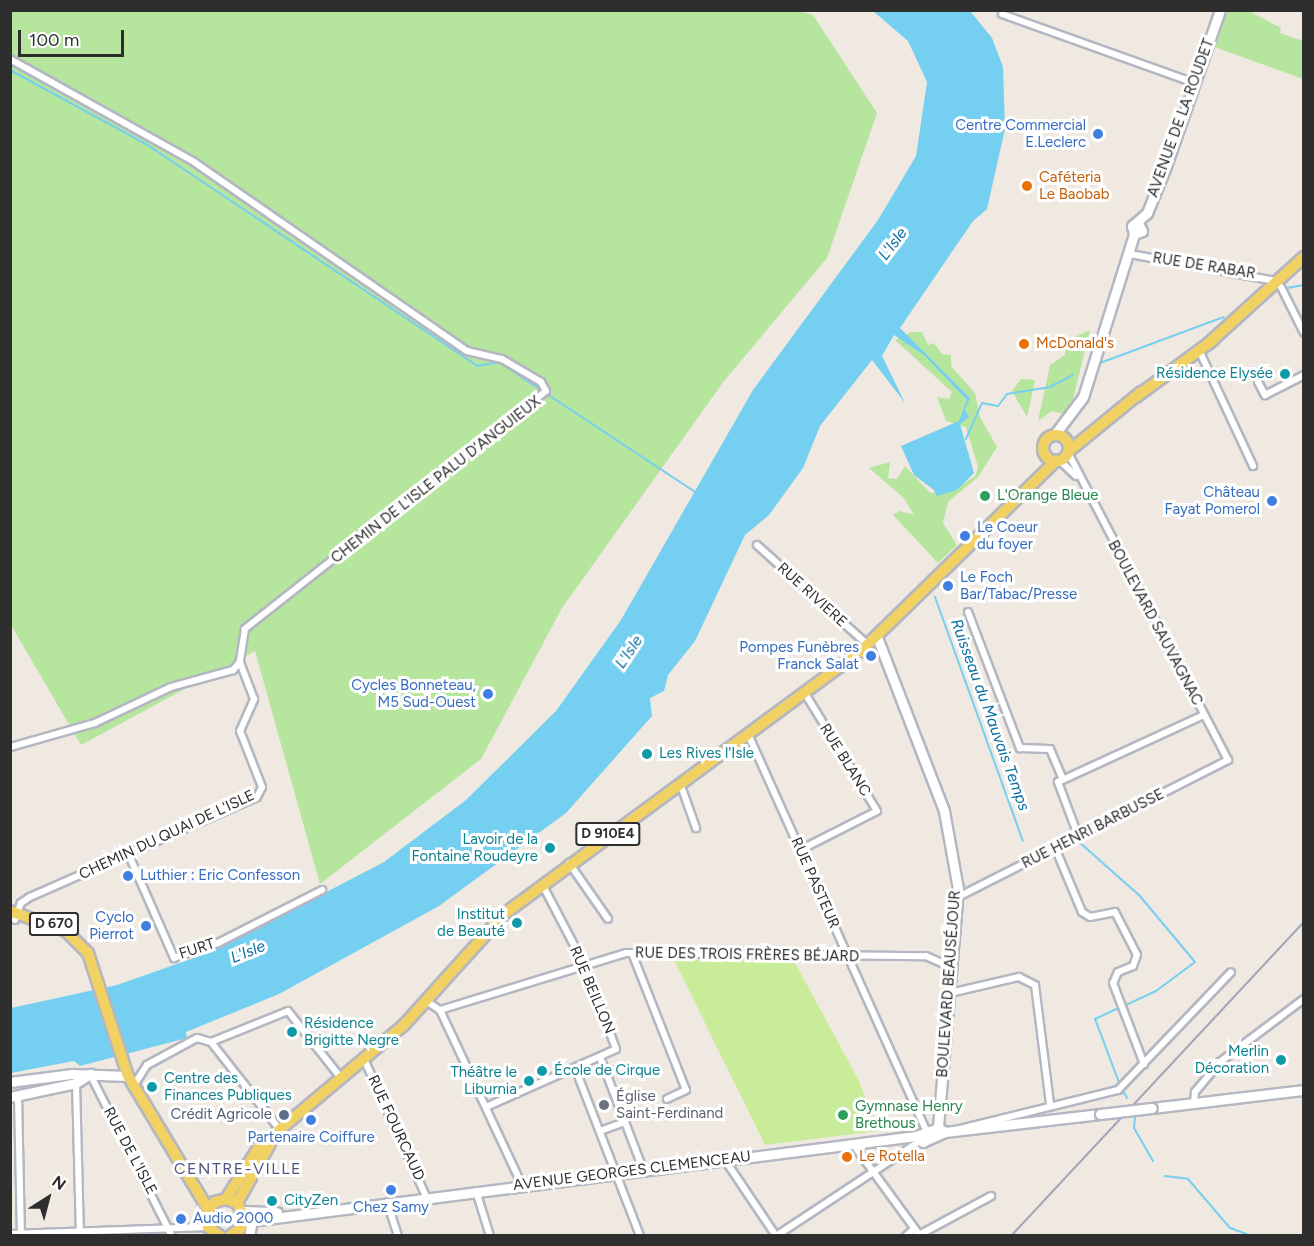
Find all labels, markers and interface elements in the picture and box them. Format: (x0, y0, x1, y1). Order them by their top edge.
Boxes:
scale bar (21, 18, 128, 56)
text: 100 m (29, 29, 79, 51)
street label: AVENUE DE LA ROUDET (1144, 36, 1218, 200)
place label: Centre Commercial E.Leclerc (955, 116, 1086, 151)
marker: Centre Commercial E.Leclerc (1091, 127, 1105, 141)
place label: Caféteria Le Baobab (1039, 168, 1109, 203)
marker: Caféteria Le Baobab (1020, 179, 1034, 193)
water label: L'Isle (875, 224, 911, 264)
street label: RUE DE RABAR (1151, 249, 1257, 283)
place label: McDonald's (1036, 335, 1114, 353)
marker: McDonald's (1017, 337, 1031, 351)
place label: Résidence Elysée (1156, 365, 1273, 383)
marker: Résidence Elysée (1278, 367, 1292, 381)
street label: CHEMIN DE L'ISLE PALU D’ANGUIEUX (328, 393, 544, 567)
place label: Château Fayat Pomerol (1164, 483, 1260, 518)
place label: L'Orange Bleue (997, 487, 1098, 505)
marker: L'Orange Bleue (978, 489, 992, 503)
marker: Château Fayat Pomerol (1265, 494, 1279, 508)
place label: Le Coeur du foyer (977, 518, 1038, 553)
marker: Le Coeur du foyer (958, 529, 972, 543)
street label: BOULEVARD SAUVAGNAC (1104, 537, 1206, 709)
street label: RUE RIVIERE (773, 559, 851, 631)
place label: Le Foch Bar/Tabac/Presse (960, 568, 1077, 603)
marker: Le Foch Bar/Tabac/Presse (941, 579, 955, 593)
water label: Ruisseau du Mauvais Temps (946, 616, 1034, 814)
water label: L'Isle (611, 632, 647, 672)
place label: Pompes Funèbres Franck Salat (739, 638, 859, 673)
marker: Pompes Funèbres Franck Salat (864, 649, 878, 663)
place label: Cycles Bonneteau, M5 Sud-Ouest (351, 676, 476, 711)
marker: Cycles Bonneteau, M5 Sud-Ouest (481, 687, 495, 701)
street label: RUE BLANC (816, 720, 874, 800)
place label: Les Rives l'Isle (659, 745, 754, 763)
marker: Les Rives l'Isle (640, 747, 654, 761)
street label: RUE HENRI BARBUSSE (1019, 785, 1167, 873)
street label: CHEMIN DU QUAI DE L'ISLE (76, 786, 258, 884)
road number: D 910E4 (575, 823, 641, 845)
place label: Lavoir de la Fontaine Roudeyre (411, 830, 538, 865)
street label: RUE PASTEUR (787, 835, 843, 931)
marker: Lavoir de la Fontaine Roudeyre (543, 841, 557, 855)
place label: Luthier : Eric Confesson (140, 867, 300, 885)
marker: Luthier : Eric Confesson (121, 869, 135, 883)
street label: BOULEVARD BEAUSÉJOUR (933, 890, 965, 1078)
place label: Institut de Beauté (437, 905, 505, 940)
place label: Cyclo Pierrot (89, 908, 134, 943)
road number: D 670 (28, 913, 80, 935)
marker: Institut de Beauté (510, 916, 524, 930)
marker: Cyclo Pierrot (139, 919, 153, 933)
street label: FURT (177, 935, 217, 963)
water label: L'Isle (228, 936, 268, 968)
street label: RUE BEILLON (565, 944, 619, 1036)
street label: RUE DES TROIS FRÈRES BÉJARD (635, 944, 859, 966)
place label: Résidence Brigitte Negre (304, 1014, 399, 1049)
marker: Résidence Brigitte Negre (285, 1025, 299, 1039)
place label: Merlin Décoration (1195, 1042, 1269, 1077)
marker: Merlin Décoration (1274, 1053, 1288, 1067)
place label: École de Cirque (554, 1062, 660, 1080)
place label: Théâtre le Liburnia (450, 1063, 517, 1098)
marker: École de Cirque (535, 1064, 549, 1078)
place label: Centre des Finances Publiques (164, 1069, 292, 1104)
street label: RUE FOURCAUD (364, 1072, 428, 1184)
marker: Théâtre le Liburnia (522, 1074, 536, 1088)
marker: Centre des Finances Publiques (145, 1080, 159, 1094)
place label: Église Saint-Ferdinand (616, 1087, 723, 1122)
place label: Gymnase Henry Brethous (855, 1097, 963, 1132)
marker: Église Saint-Ferdinand (597, 1098, 611, 1112)
street label: RUE DE L'ISLE (99, 1104, 161, 1198)
place label: Crédit Agricole (171, 1106, 272, 1124)
marker: Crédit Agricole (277, 1108, 291, 1122)
marker: Gymnase Henry Brethous (836, 1108, 850, 1122)
marker: Partenaire Coiffure (304, 1113, 318, 1127)
place label: Partenaire Coiffure (247, 1129, 375, 1147)
street label: AVENUE GEORGES CLEMENCEAU (512, 1147, 752, 1195)
place label: Le Rotella (859, 1148, 925, 1166)
marker: Le Rotella (840, 1150, 854, 1164)
district label: CENTRE-VILLE (174, 1159, 302, 1179)
north arrow (18, 1168, 78, 1228)
text: N (48, 1172, 69, 1194)
marker: Chez Samy (384, 1183, 398, 1197)
place label: CityZen (284, 1192, 338, 1210)
marker: CityZen (265, 1194, 279, 1208)
place label: Chez Samy (353, 1199, 429, 1217)
place label: Audio 2000 (193, 1210, 273, 1228)
marker: Audio 2000 (174, 1212, 188, 1226)

